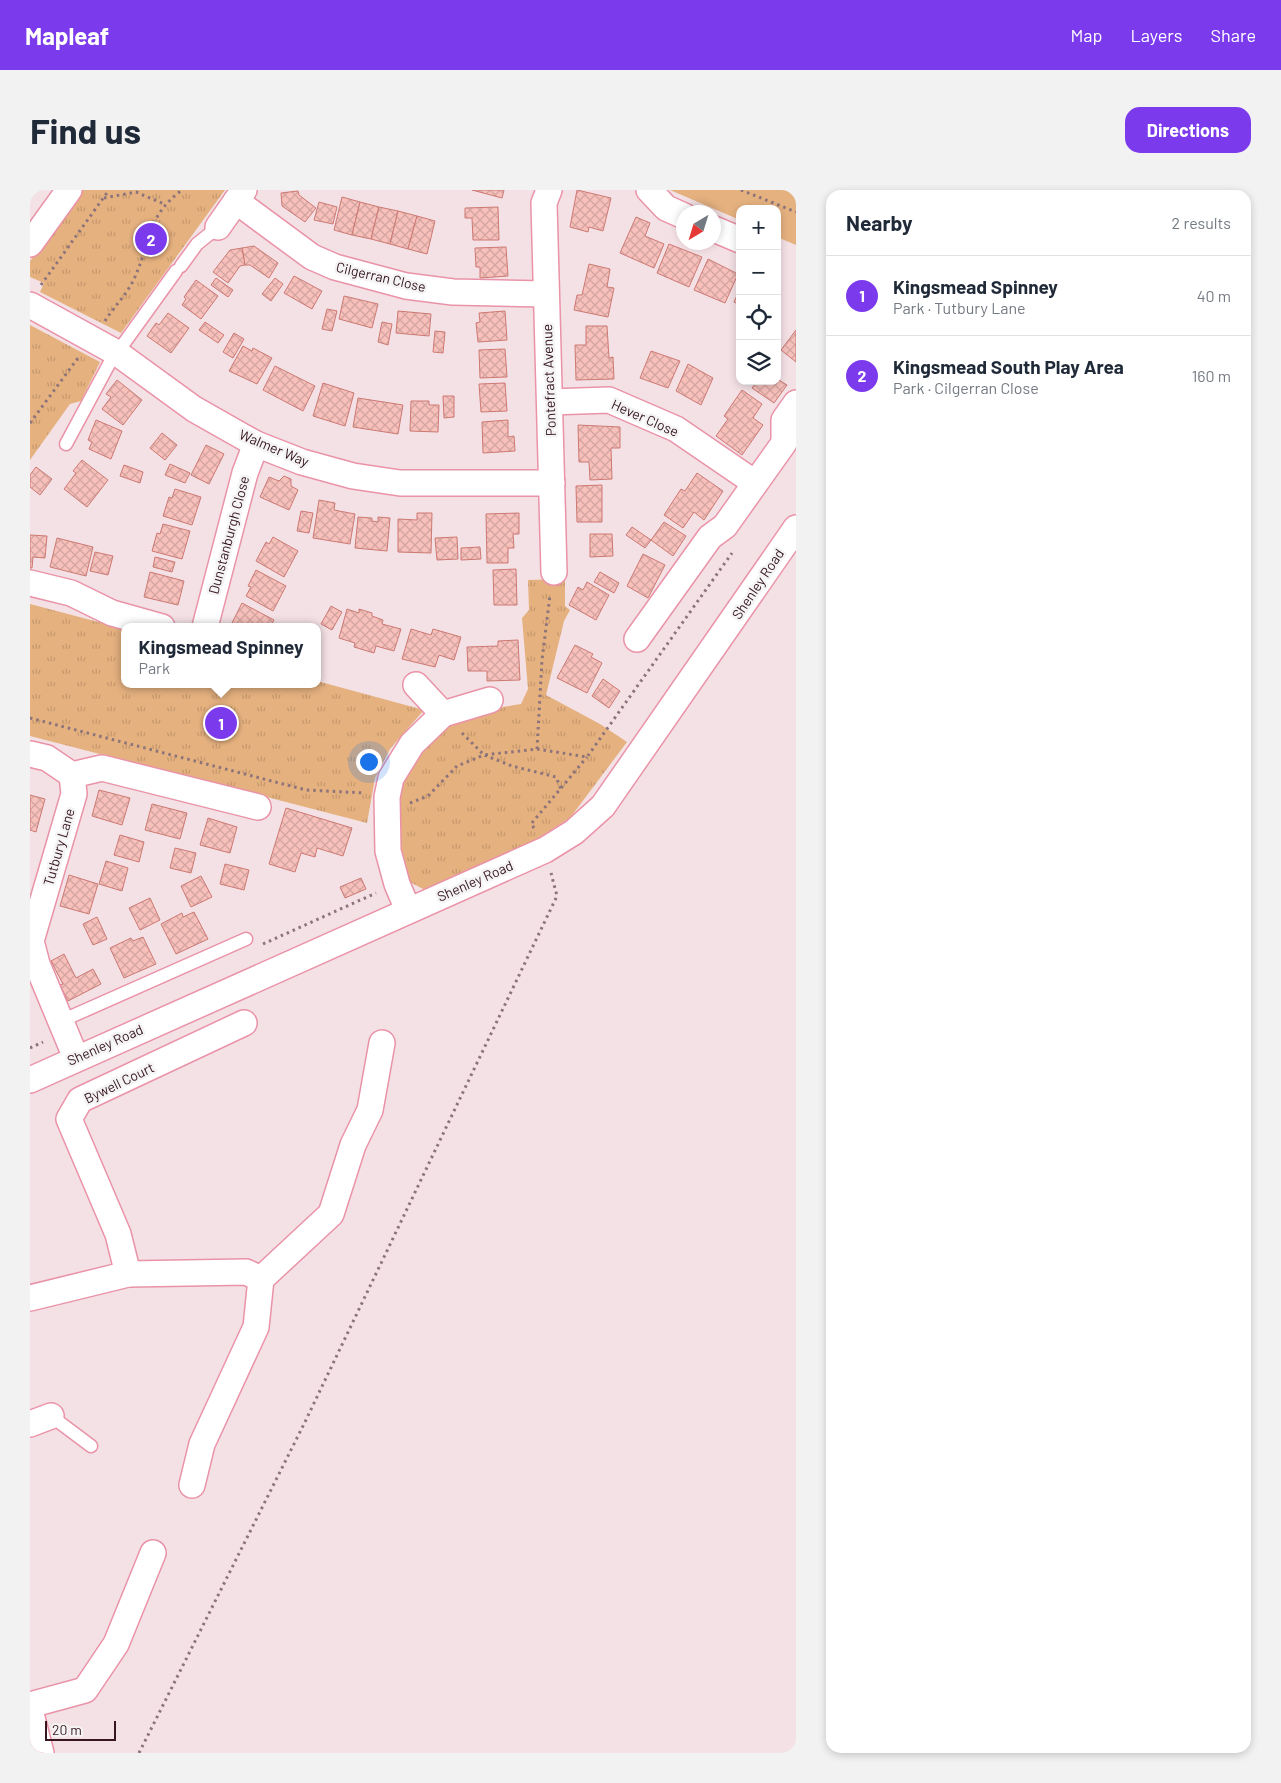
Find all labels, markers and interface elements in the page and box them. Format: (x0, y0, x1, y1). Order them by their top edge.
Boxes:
text: Mapleaf (25, 21, 109, 50)
text: Map (1070, 24, 1102, 46)
text: Layers (1130, 24, 1183, 46)
text: Share (1211, 24, 1256, 46)
button: Directions (1125, 107, 1251, 153)
text: Find us (30, 109, 141, 151)
north arrow (676, 205, 721, 250)
map controls (736, 205, 781, 385)
button: + (736, 205, 781, 250)
text: Nearby (846, 210, 912, 235)
text: 2 results (1172, 213, 1231, 232)
pin: 2 (135, 220, 167, 258)
button: − (736, 250, 781, 295)
street label: Cilgerran Close (335, 258, 428, 295)
text: Kingsmead Spinney (893, 275, 1058, 298)
text: 1 (859, 286, 865, 305)
text: 40 m (1197, 286, 1231, 305)
button: locate (736, 295, 781, 340)
text: Park · Tutbury Lane (893, 298, 1025, 317)
street label: Pontefract Avenue (538, 324, 559, 436)
button: layers (736, 340, 781, 385)
text: Kingsmead South Play Area (893, 355, 1124, 378)
text: 2 (858, 366, 866, 385)
text: 160 m (1192, 366, 1231, 385)
text: Park · Cilgerran Close (893, 378, 1039, 397)
street label: Hever Close (609, 395, 681, 440)
street label: Walmer Way (237, 425, 312, 470)
street label: Dunstanburgh Close (205, 474, 252, 596)
street label: Shenley Road (728, 545, 787, 622)
popup (121, 623, 321, 688)
text: Kingsmead Spinney (139, 635, 303, 658)
text: Park (139, 658, 170, 677)
pin: 1 (205, 704, 237, 742)
your location (356, 749, 382, 775)
street label: Tutbury Lane (39, 806, 78, 888)
street label: Shenley Road (434, 856, 515, 905)
street label: Shenley Road (64, 1020, 145, 1069)
street label: Bywell Court (81, 1058, 157, 1107)
scale bar (45, 1718, 116, 1741)
text: 20 m (52, 1721, 82, 1738)

